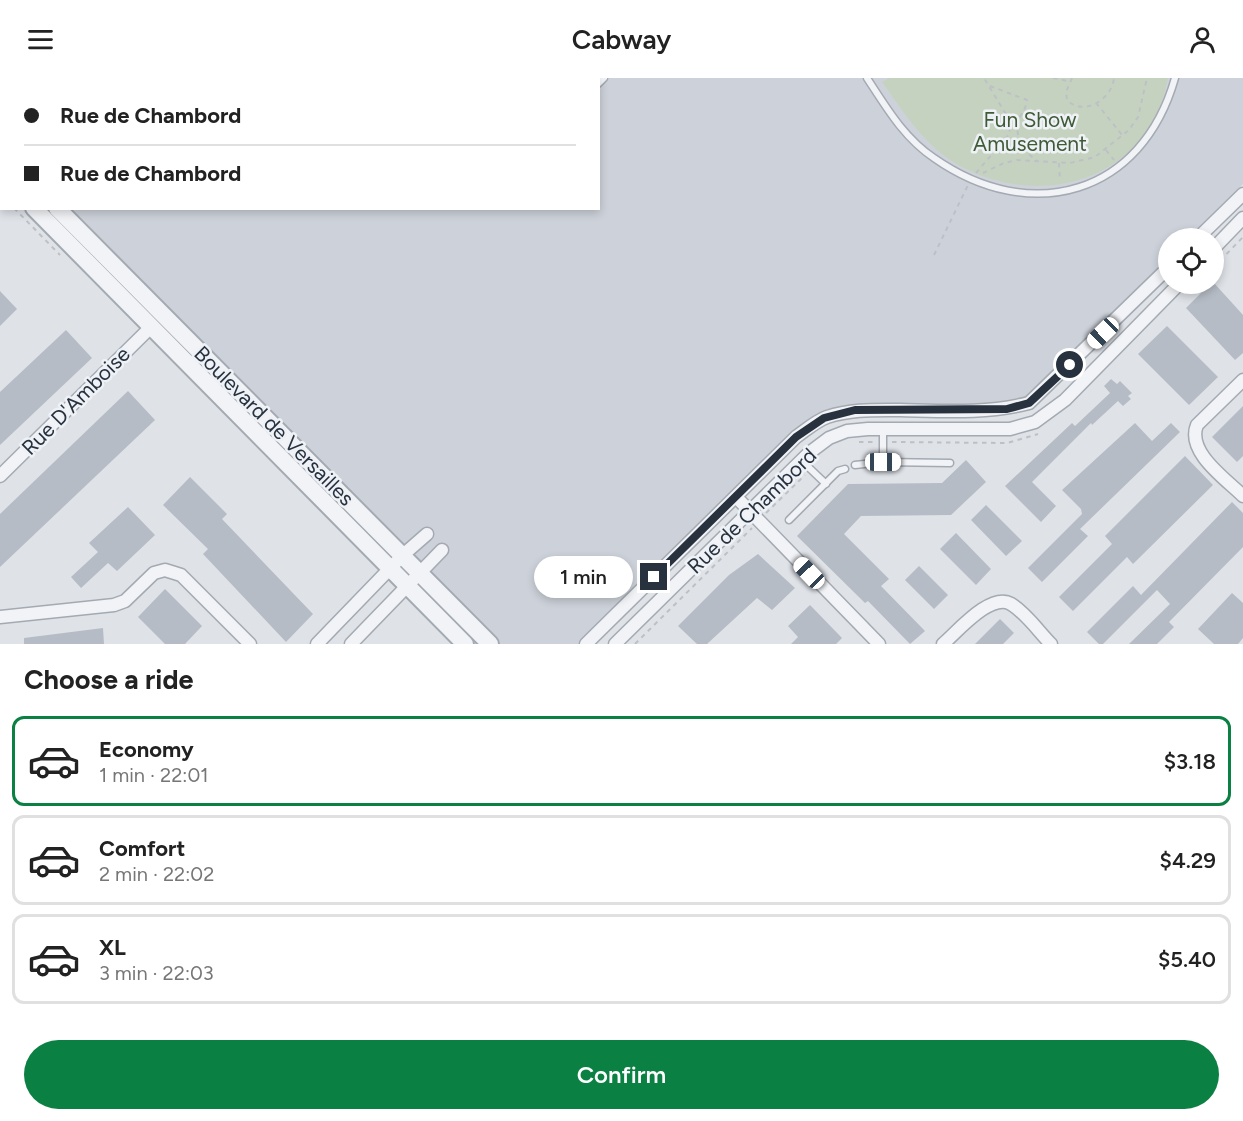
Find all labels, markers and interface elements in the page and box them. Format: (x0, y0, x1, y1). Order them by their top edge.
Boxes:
icon: menu (24, 23, 57, 56)
text: Cabway (572, 23, 671, 56)
icon: person (1186, 23, 1219, 56)
text: Rue de Chambord (60, 102, 241, 129)
park label: Fun Show Amusement (973, 107, 1087, 156)
text: Rue de Chambord (60, 160, 241, 187)
map controls (1158, 228, 1224, 294)
button: locate (1158, 228, 1224, 294)
car (1084, 314, 1122, 352)
street label: Rue D'Amboise (16, 341, 135, 460)
street label: Boulevard de Versailles (189, 341, 359, 511)
route start (1056, 351, 1083, 378)
street label: Rue de Chambord (682, 443, 821, 579)
car (865, 453, 901, 471)
car (790, 554, 828, 592)
callout: 1 min (534, 556, 633, 598)
route end (640, 563, 667, 590)
text: 1 min (560, 565, 607, 589)
text: Choose a ride (24, 663, 193, 696)
icon: car (27, 734, 81, 788)
text: Economy (99, 736, 194, 763)
text: $3.18 (1164, 748, 1216, 775)
text: 1 min · 22:01 (99, 763, 208, 787)
icon: car (27, 833, 81, 887)
text: Comfort (99, 835, 185, 862)
text: $4.29 (1160, 847, 1216, 874)
text: 2 min · 22:02 (99, 862, 214, 886)
icon: car (27, 932, 81, 986)
text: XL (99, 934, 126, 961)
text: $5.40 (1158, 946, 1216, 973)
text: 3 min · 22:03 (99, 961, 214, 985)
button: Confirm (24, 1040, 1219, 1109)

